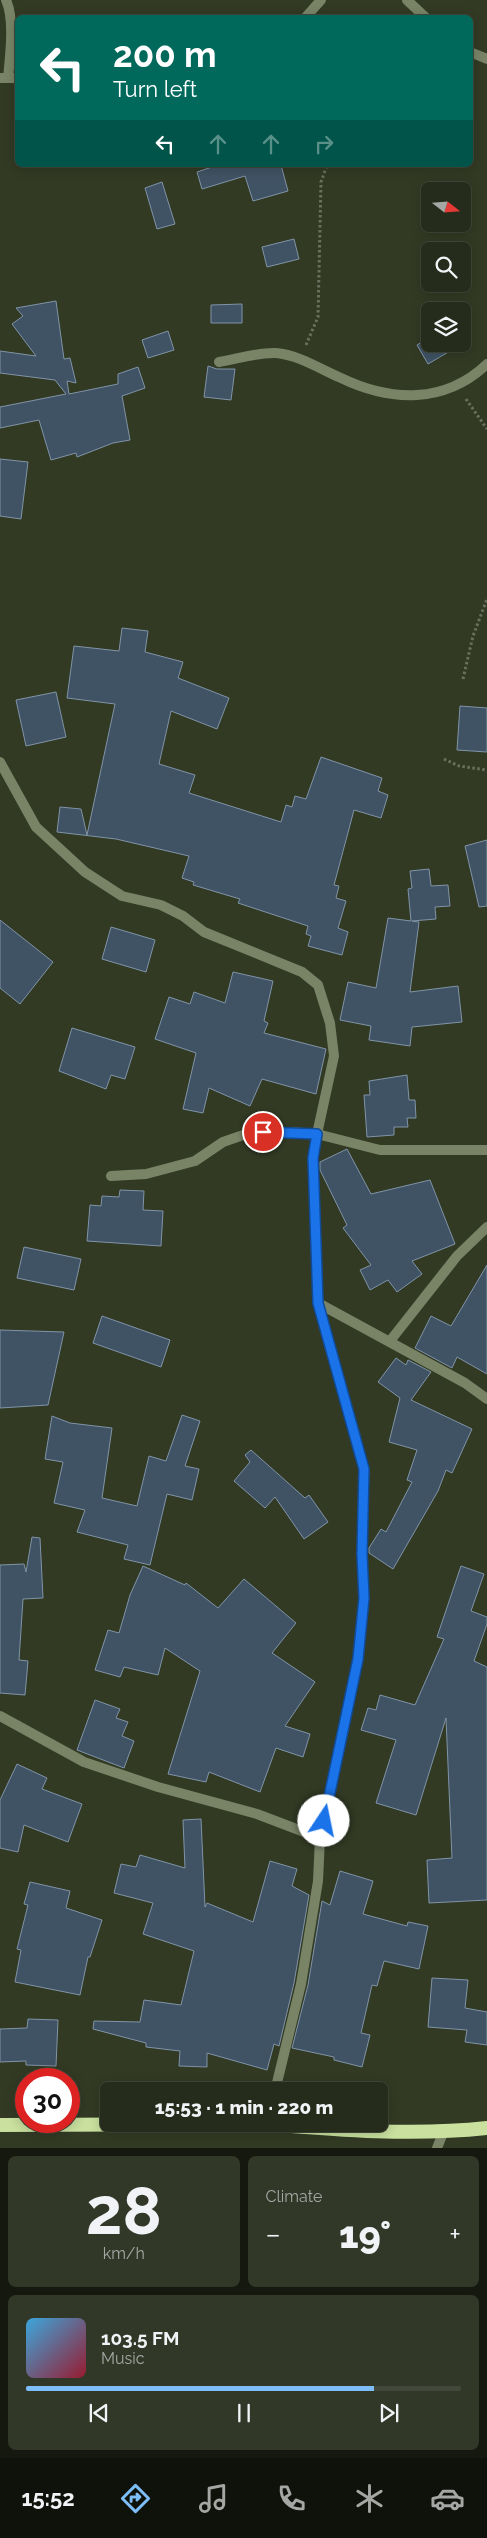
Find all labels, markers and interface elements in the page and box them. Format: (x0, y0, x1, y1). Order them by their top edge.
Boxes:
text: 200 m (113, 34, 217, 75)
icon: left (30, 35, 95, 100)
text: Turn left (113, 76, 197, 102)
icon: left (151, 130, 179, 158)
icon: ahead (204, 130, 232, 158)
icon: ahead (257, 130, 285, 158)
icon: right (310, 130, 338, 158)
north arrow (421, 182, 471, 232)
map controls (421, 182, 471, 352)
button: search (421, 242, 471, 292)
button: layers (421, 302, 471, 352)
pin (242, 1111, 284, 1153)
icon: arrive (249, 1118, 277, 1146)
position arrow (297, 1794, 349, 1846)
speed limit sign: 30 (15, 2068, 80, 2133)
text: 15:53 · 1 min · 220 m (155, 2096, 333, 2118)
text: 28 (86, 2173, 162, 2249)
text: Climate (266, 2187, 322, 2206)
text: 19° (339, 2212, 391, 2257)
text: − (266, 2218, 281, 2251)
text: + (449, 2218, 461, 2251)
text: km/h (103, 2244, 145, 2263)
text: 103.5 FM (101, 2327, 179, 2349)
text: Music (101, 2349, 145, 2368)
icon: previous (85, 2399, 113, 2427)
icon: pause (230, 2399, 258, 2427)
icon: next (375, 2399, 403, 2427)
icon: directions (118, 2481, 153, 2516)
icon: music (196, 2481, 231, 2516)
icon: phone (274, 2481, 309, 2516)
icon: climate (352, 2481, 387, 2516)
icon: car (430, 2481, 465, 2516)
text: 15:52 (22, 2485, 75, 2511)

